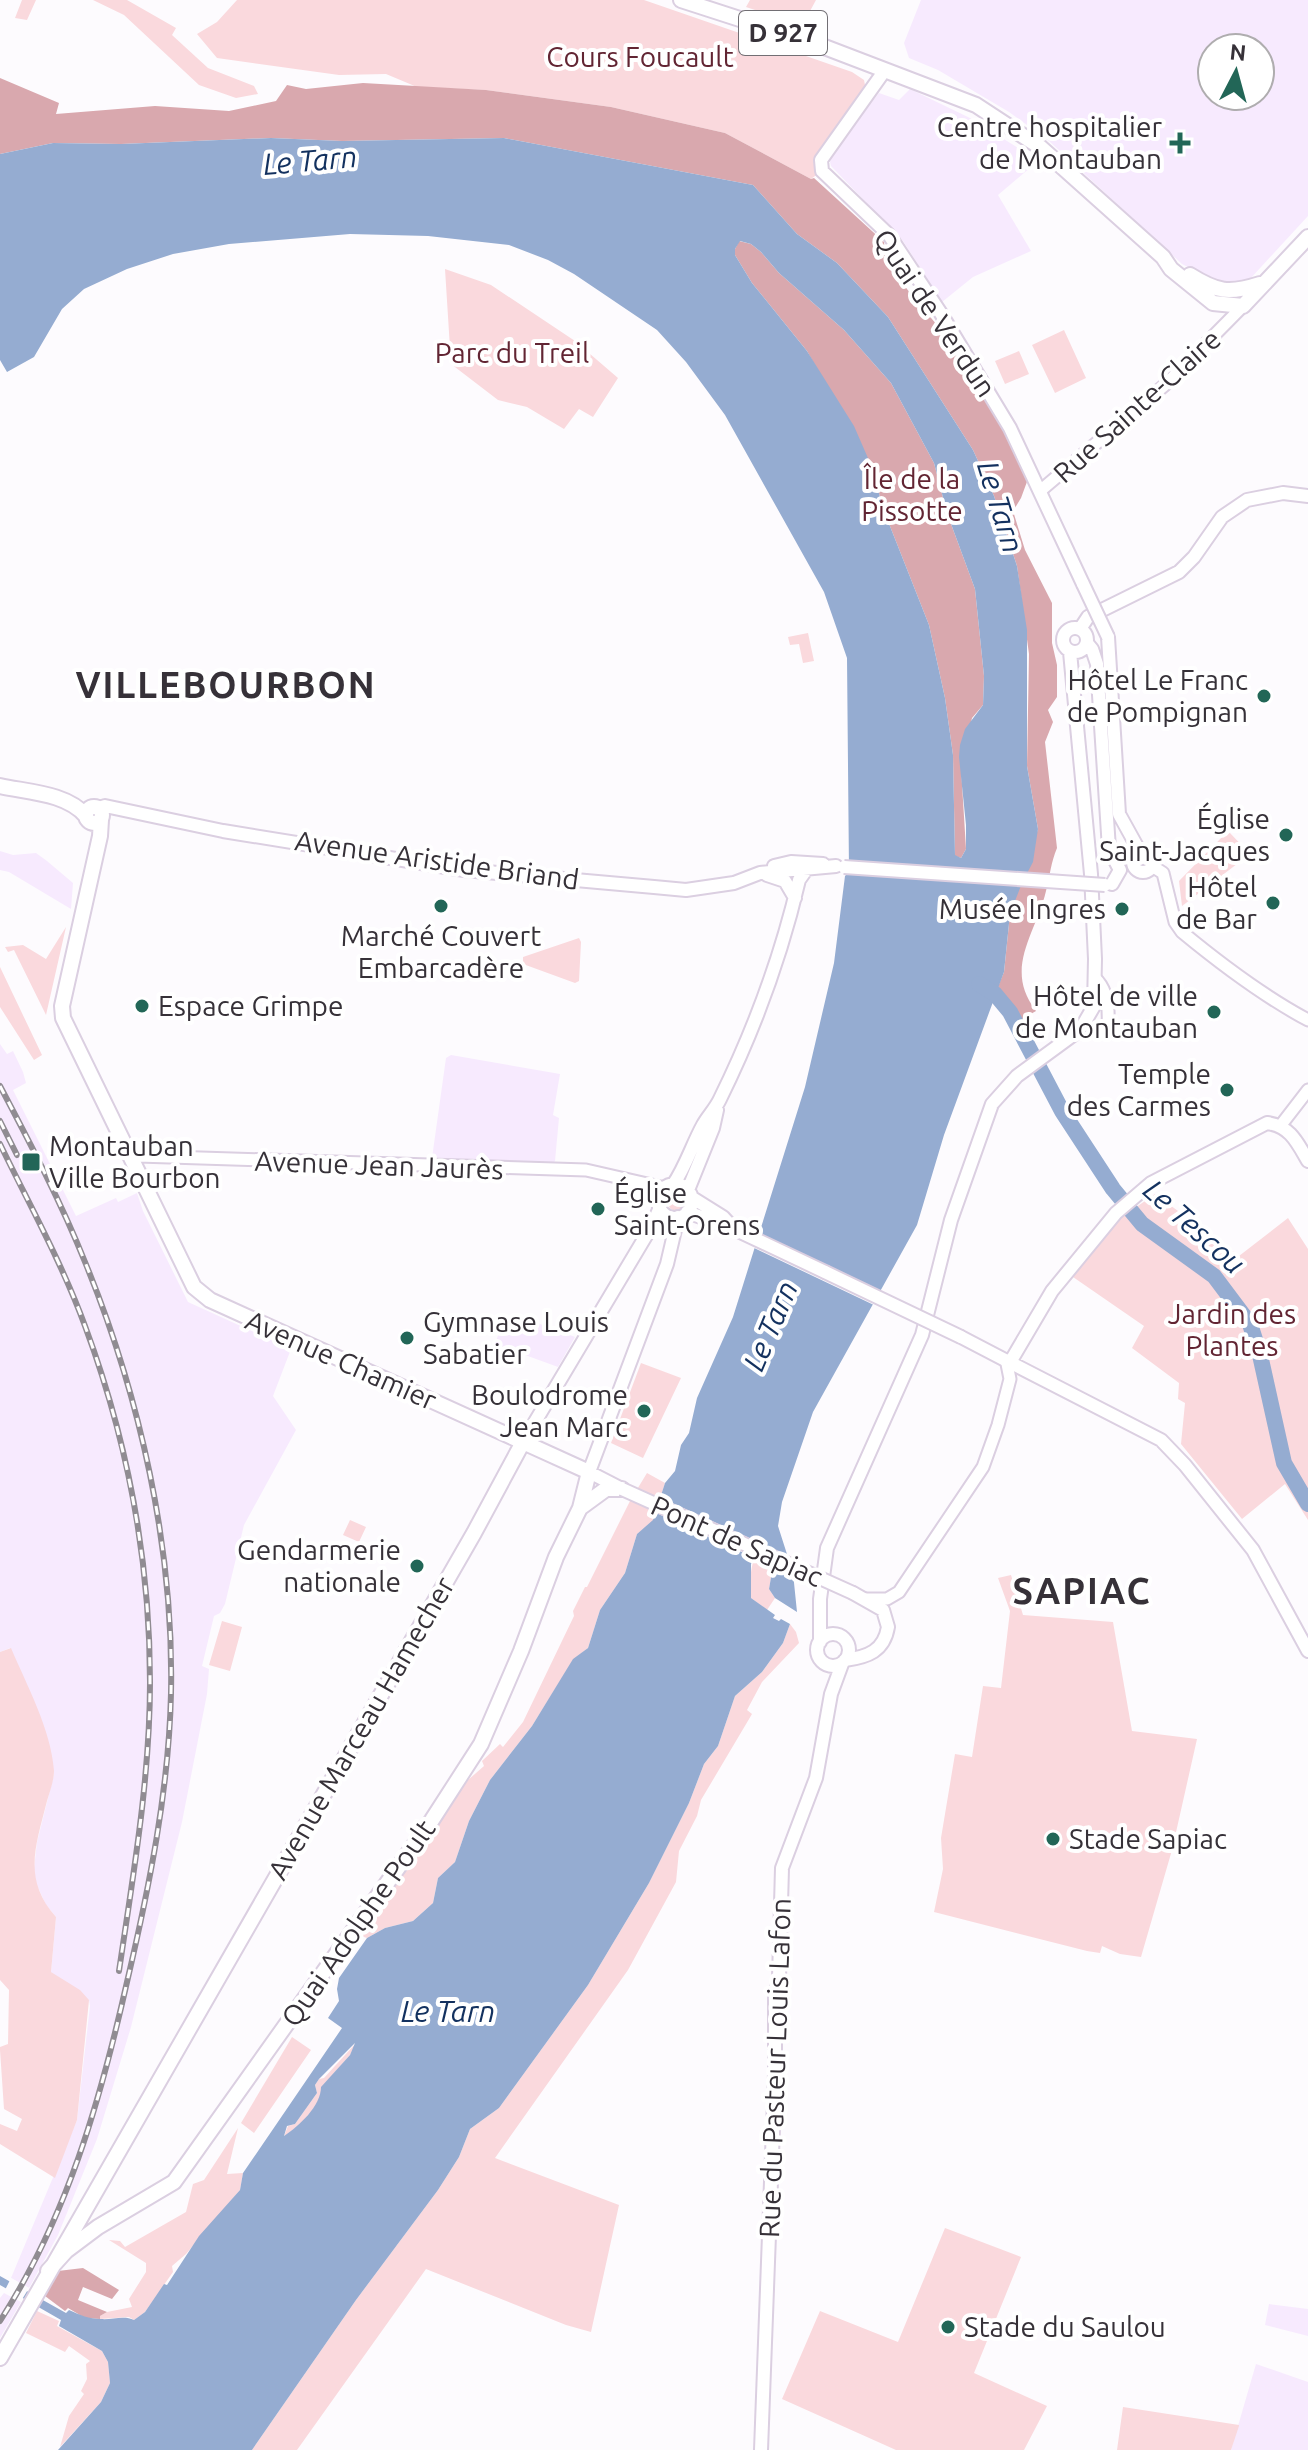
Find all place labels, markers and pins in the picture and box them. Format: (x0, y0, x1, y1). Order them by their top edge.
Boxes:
place label: Centre hospitalier de Montauban (937, 111, 1162, 174)
marker: Centre hospitalier de Montauban (1169, 132, 1191, 154)
place label: Hôtel Le Franc de Pompignan (1067, 664, 1248, 727)
marker: Hôtel Le Franc de Pompignan (1255, 687, 1273, 705)
place label: Église Saint-Jacques (1099, 802, 1270, 866)
marker: Église Saint-Jacques (1277, 826, 1295, 844)
place label: Hôtel de Bar (1176, 871, 1257, 934)
place label: Musée Ingres (939, 893, 1106, 924)
marker: Hôtel de Bar (1264, 894, 1282, 912)
marker: Marché Couvert Embarcadère (432, 897, 450, 915)
marker: Musée Ingres (1113, 900, 1131, 918)
place label: Marché Couvert Embarcadère (341, 920, 541, 983)
place label: Hôtel de ville de Montauban (1015, 980, 1198, 1043)
place label: Espace Grimpe (158, 990, 343, 1021)
marker: Espace Grimpe (133, 997, 151, 1015)
marker: Hôtel de ville de Montauban (1205, 1003, 1223, 1021)
place label: Temple des Carmes (1067, 1058, 1211, 1121)
marker: Temple des Carmes (1218, 1081, 1236, 1099)
place label: Montauban Ville Bourbon (49, 1130, 221, 1193)
marker: Montauban Ville Bourbon (20, 1151, 42, 1173)
place label: Église Saint-Orens (614, 1176, 760, 1240)
marker: Église Saint-Orens (589, 1200, 607, 1218)
place label: Gymnase Louis Sabatier (423, 1306, 609, 1369)
marker: Gymnase Louis Sabatier (398, 1329, 416, 1347)
place label: Boulodrome Jean Marc (471, 1379, 628, 1442)
marker: Boulodrome Jean Marc (635, 1402, 653, 1420)
place label: Gendarmerie nationale (237, 1534, 401, 1597)
marker: Gendarmerie nationale (408, 1557, 426, 1575)
place label: Stade Sapiac (1069, 1823, 1227, 1854)
marker: Stade Sapiac (1044, 1830, 1062, 1848)
place label: Stade du Saulou (964, 2311, 1166, 2342)
marker: Stade du Saulou (939, 2318, 957, 2336)

